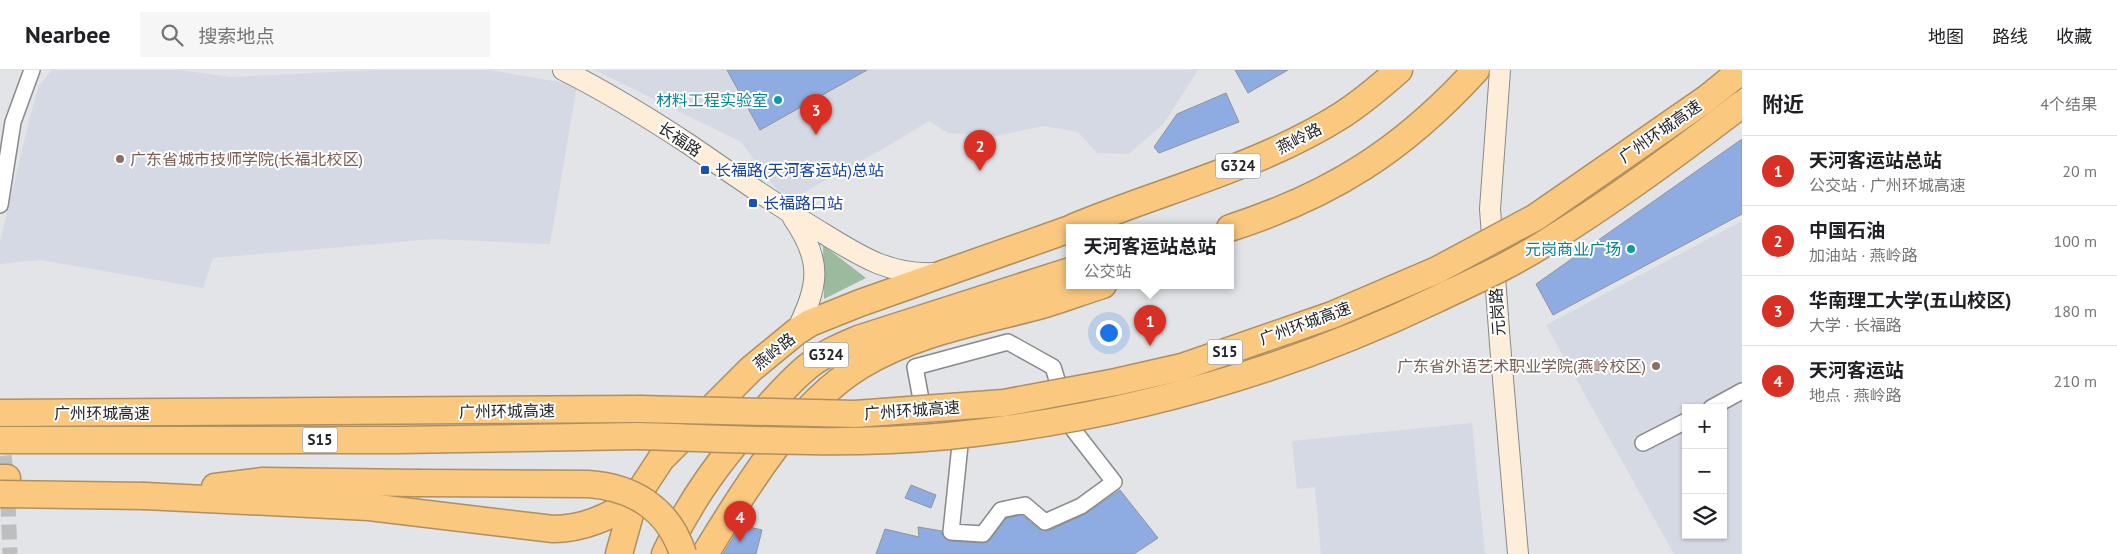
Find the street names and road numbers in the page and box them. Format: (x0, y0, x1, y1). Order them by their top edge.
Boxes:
street label: 广州环城高速 (1615, 95, 1705, 167)
street label: 长福路 (655, 117, 705, 161)
street label: 燕岭路 (1273, 118, 1325, 158)
road number: G324 (1216, 154, 1260, 178)
street label: 元岗路 (1485, 287, 1509, 337)
street label: 广州环城高速 (1256, 297, 1354, 349)
street label: 燕岭路 (749, 328, 799, 374)
road number: S15 (1208, 340, 1242, 364)
road number: G324 (804, 342, 848, 368)
street label: 广州环城高速 (863, 397, 961, 423)
street label: 广州环城高速 (459, 400, 555, 422)
street label: 广州环城高速 (54, 403, 150, 423)
road number: S15 (302, 428, 338, 452)

